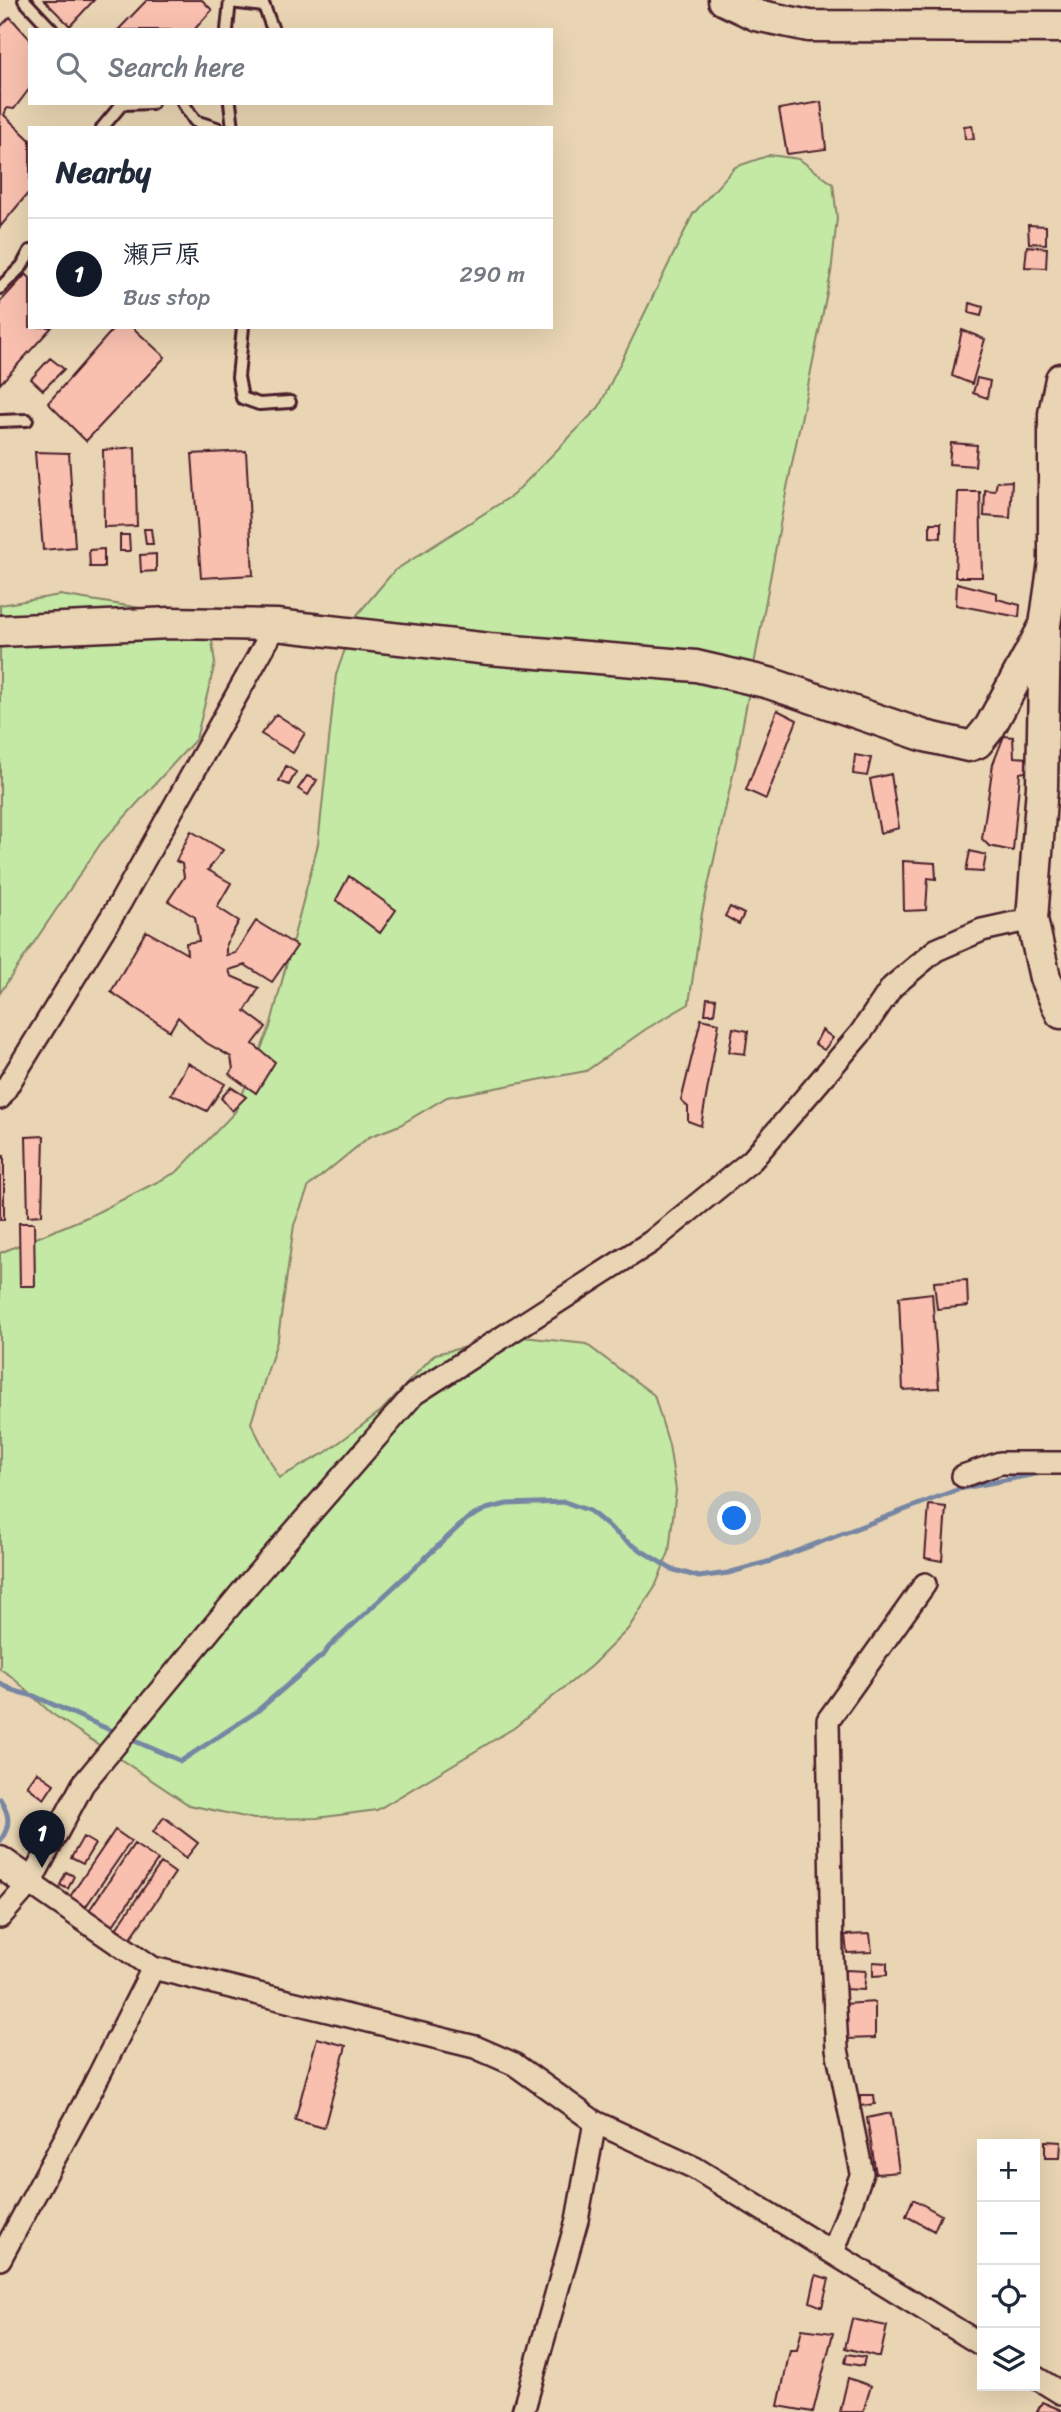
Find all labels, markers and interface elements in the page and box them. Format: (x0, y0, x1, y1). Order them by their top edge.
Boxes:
search box (28, 28, 553, 105)
text: Search here (108, 44, 245, 90)
icon: search (52, 48, 90, 86)
text: Nearby (56, 145, 151, 199)
text: 瀬戸原 (123, 231, 201, 277)
text: 1 (74, 254, 84, 295)
text: 290 m (459, 254, 525, 295)
text: Bus stop (123, 277, 210, 318)
your location (717, 1501, 751, 1535)
pin: 1 (19, 1810, 65, 1868)
map controls (977, 2139, 1040, 2391)
button: + (977, 2139, 1040, 2202)
button: − (977, 2202, 1040, 2265)
button: locate (977, 2265, 1040, 2328)
button: layers (977, 2328, 1040, 2391)

